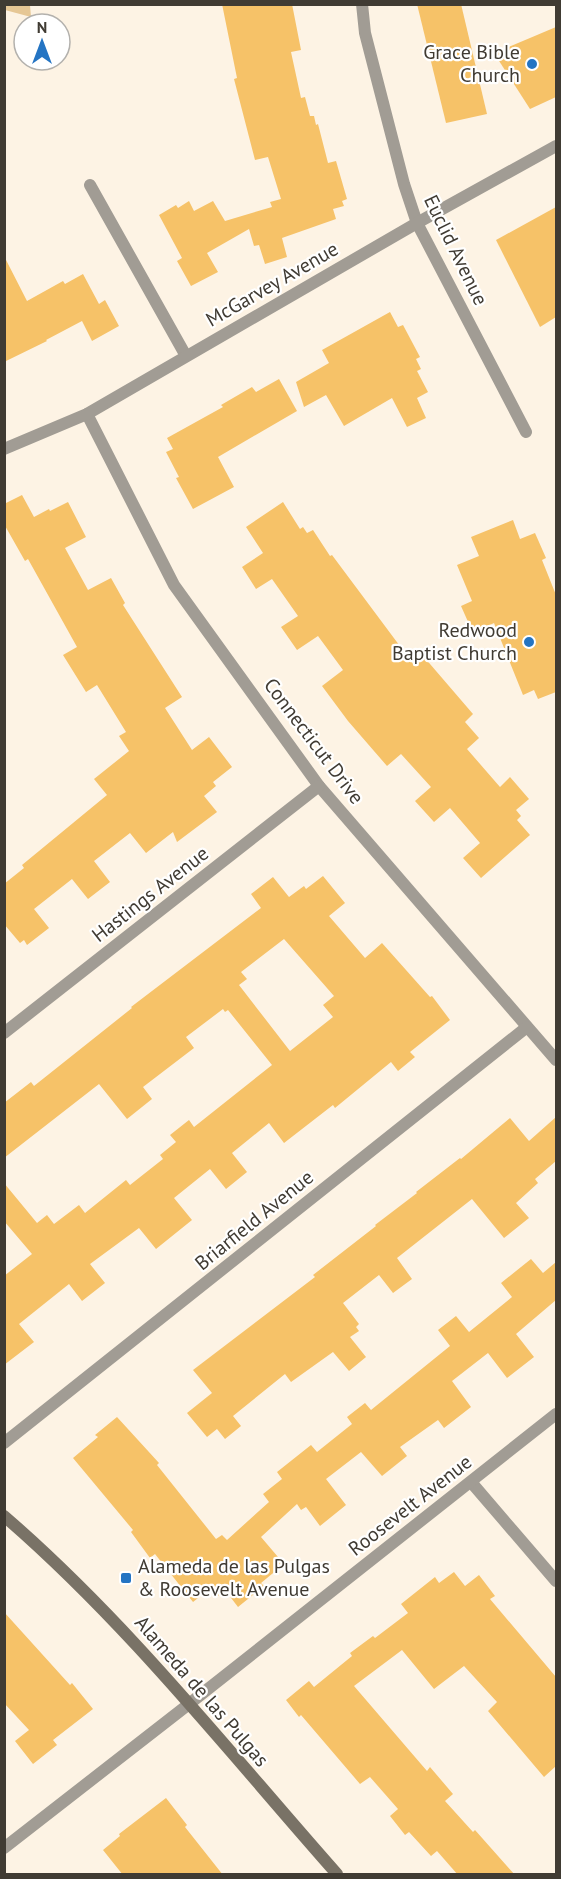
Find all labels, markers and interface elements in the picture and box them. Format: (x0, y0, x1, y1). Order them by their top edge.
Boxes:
north arrow (12, 12, 72, 72)
text: N (37, 17, 47, 37)
place label: Grace Bible Church (423, 39, 520, 88)
marker: Grace Bible Church (525, 57, 539, 71)
street label: Euclid Avenue (418, 191, 494, 309)
street label: McGarvey Avenue (201, 236, 343, 332)
place label: Redwood Baptist Church (392, 617, 517, 666)
marker: Redwood Baptist Church (522, 635, 536, 649)
street label: Connecticut Drive (258, 673, 370, 809)
street label: Hastings Avenue (86, 840, 214, 948)
street label: Briarfield Avenue (189, 1164, 319, 1276)
street label: Roosevelt Avenue (343, 1449, 477, 1561)
place label: Alameda de las Pulgas & Roosevelt Avenue (138, 1553, 330, 1602)
marker: Alameda de las Pulgas & Roosevelt Avenue (119, 1571, 133, 1585)
street label: Alameda de las Pulgas (129, 1610, 275, 1772)

